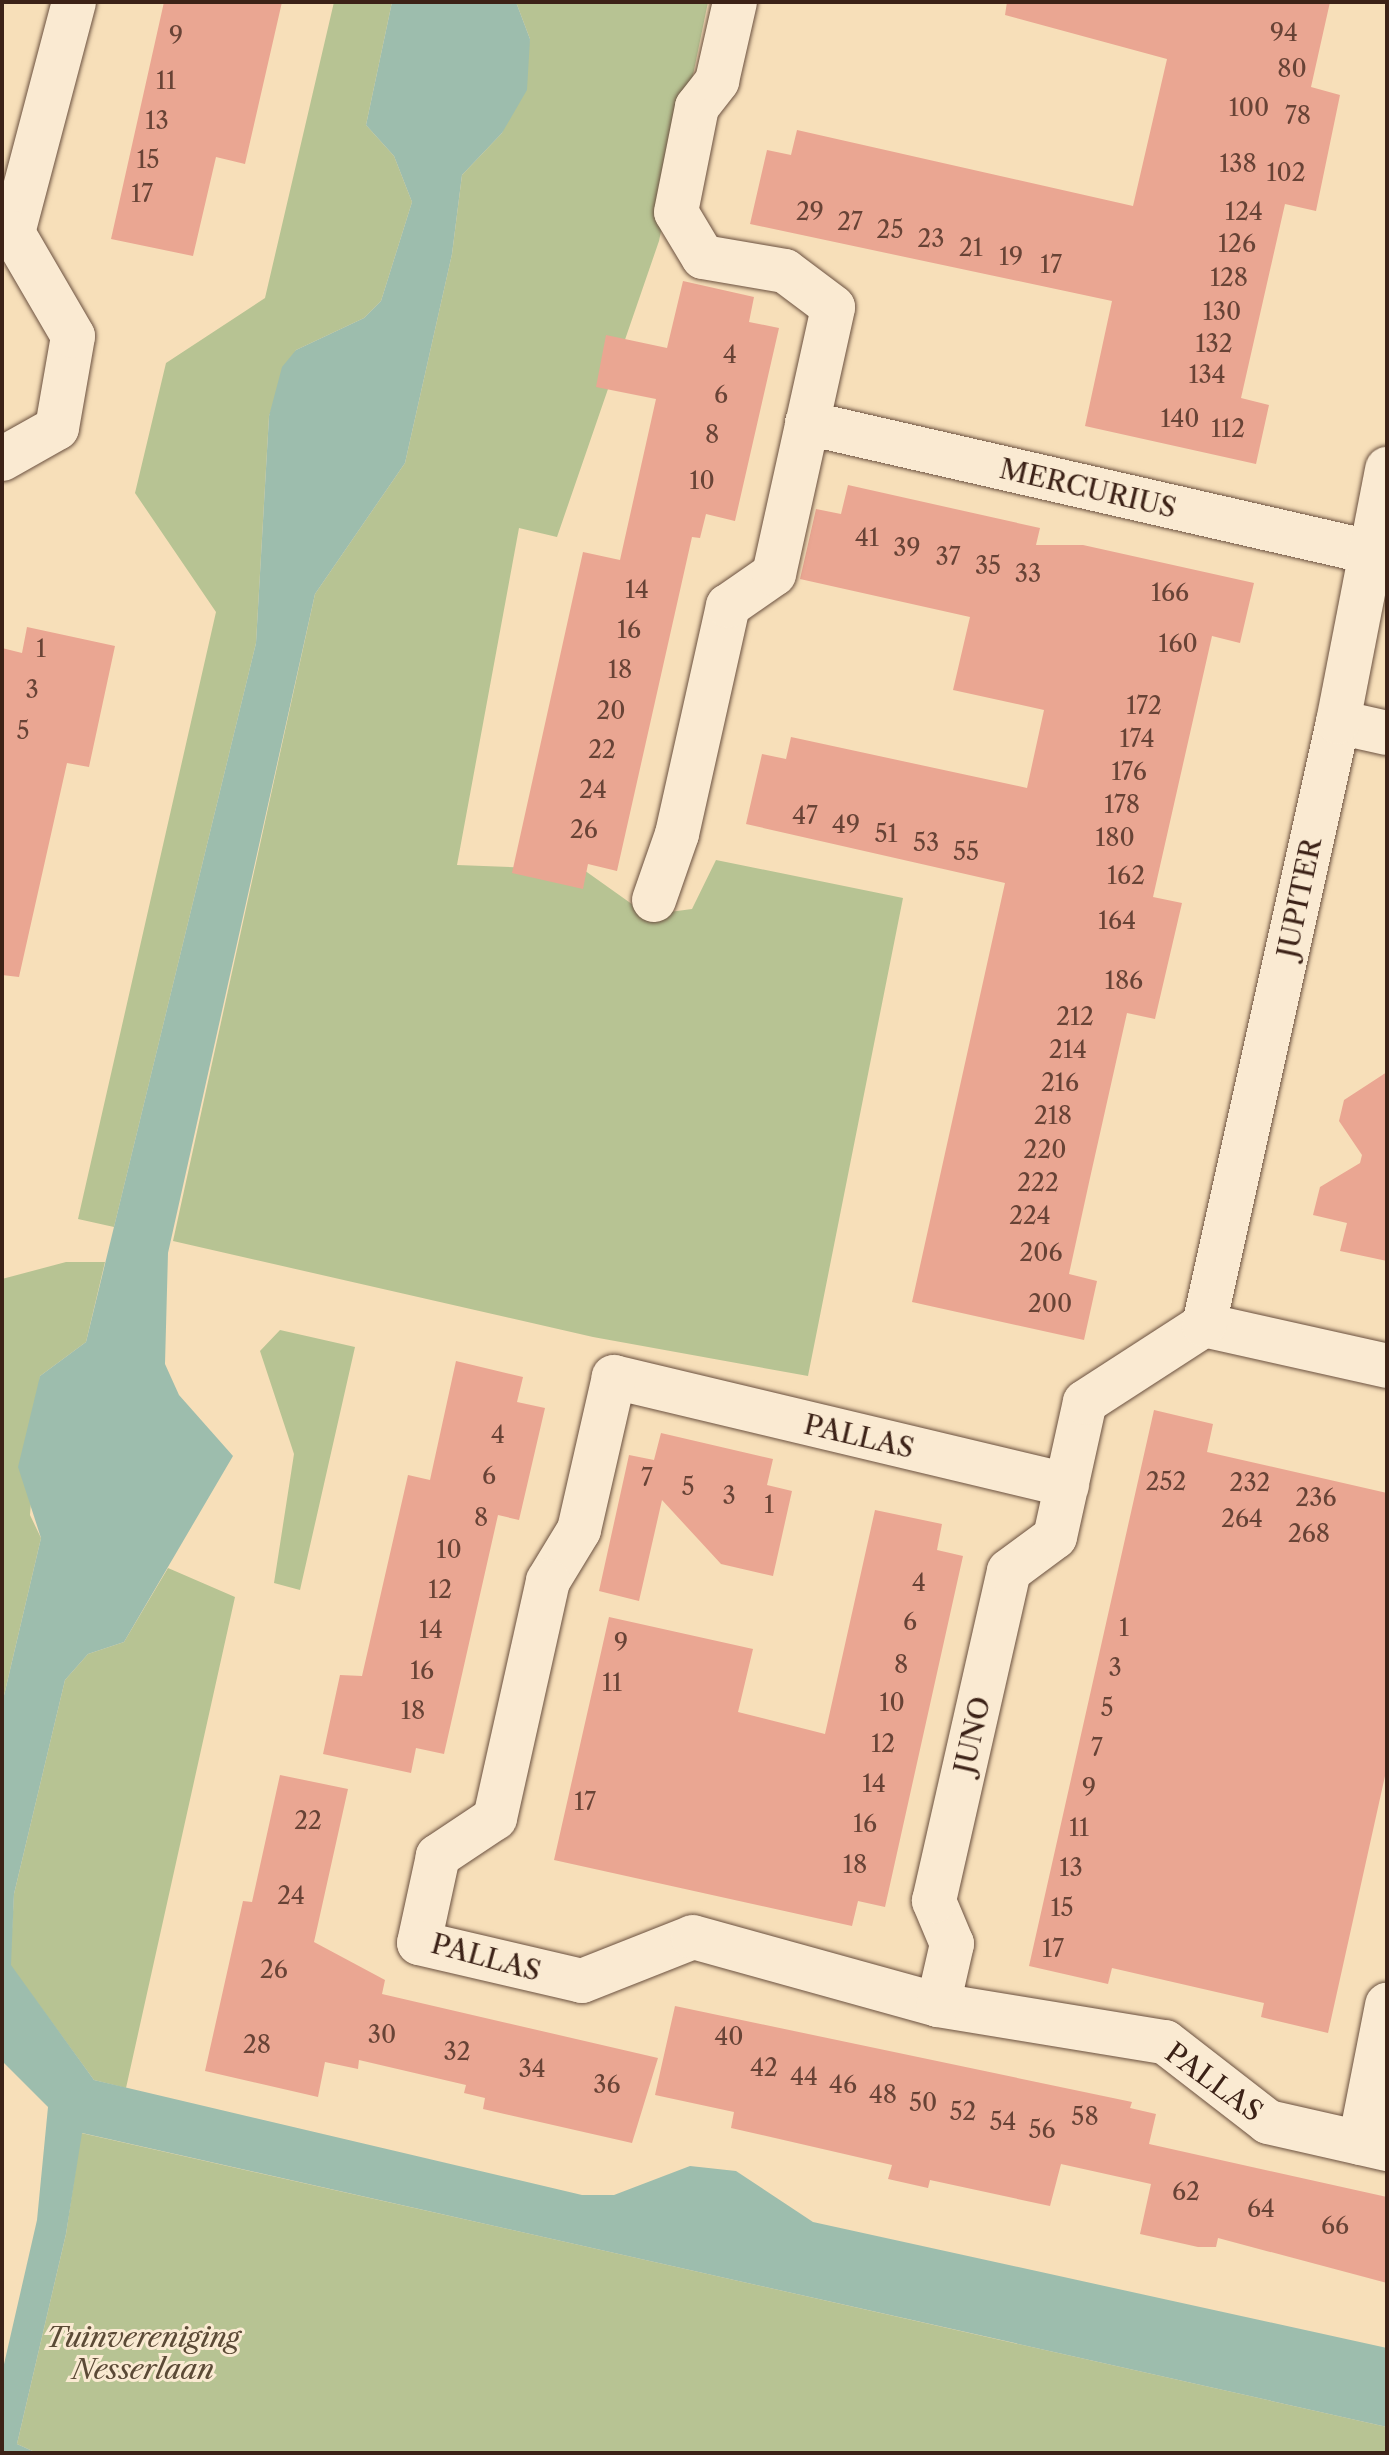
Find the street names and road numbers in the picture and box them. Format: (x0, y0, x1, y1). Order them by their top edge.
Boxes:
street label: MERCURIUS (996, 451, 1180, 525)
street label: JUPITER (1270, 835, 1328, 961)
street label: PALLAS (801, 1407, 917, 1465)
street label: JUNO (947, 1693, 997, 1777)
street label: PALLAS (428, 1926, 544, 1988)
street label: PALLAS (1159, 2036, 1269, 2128)

